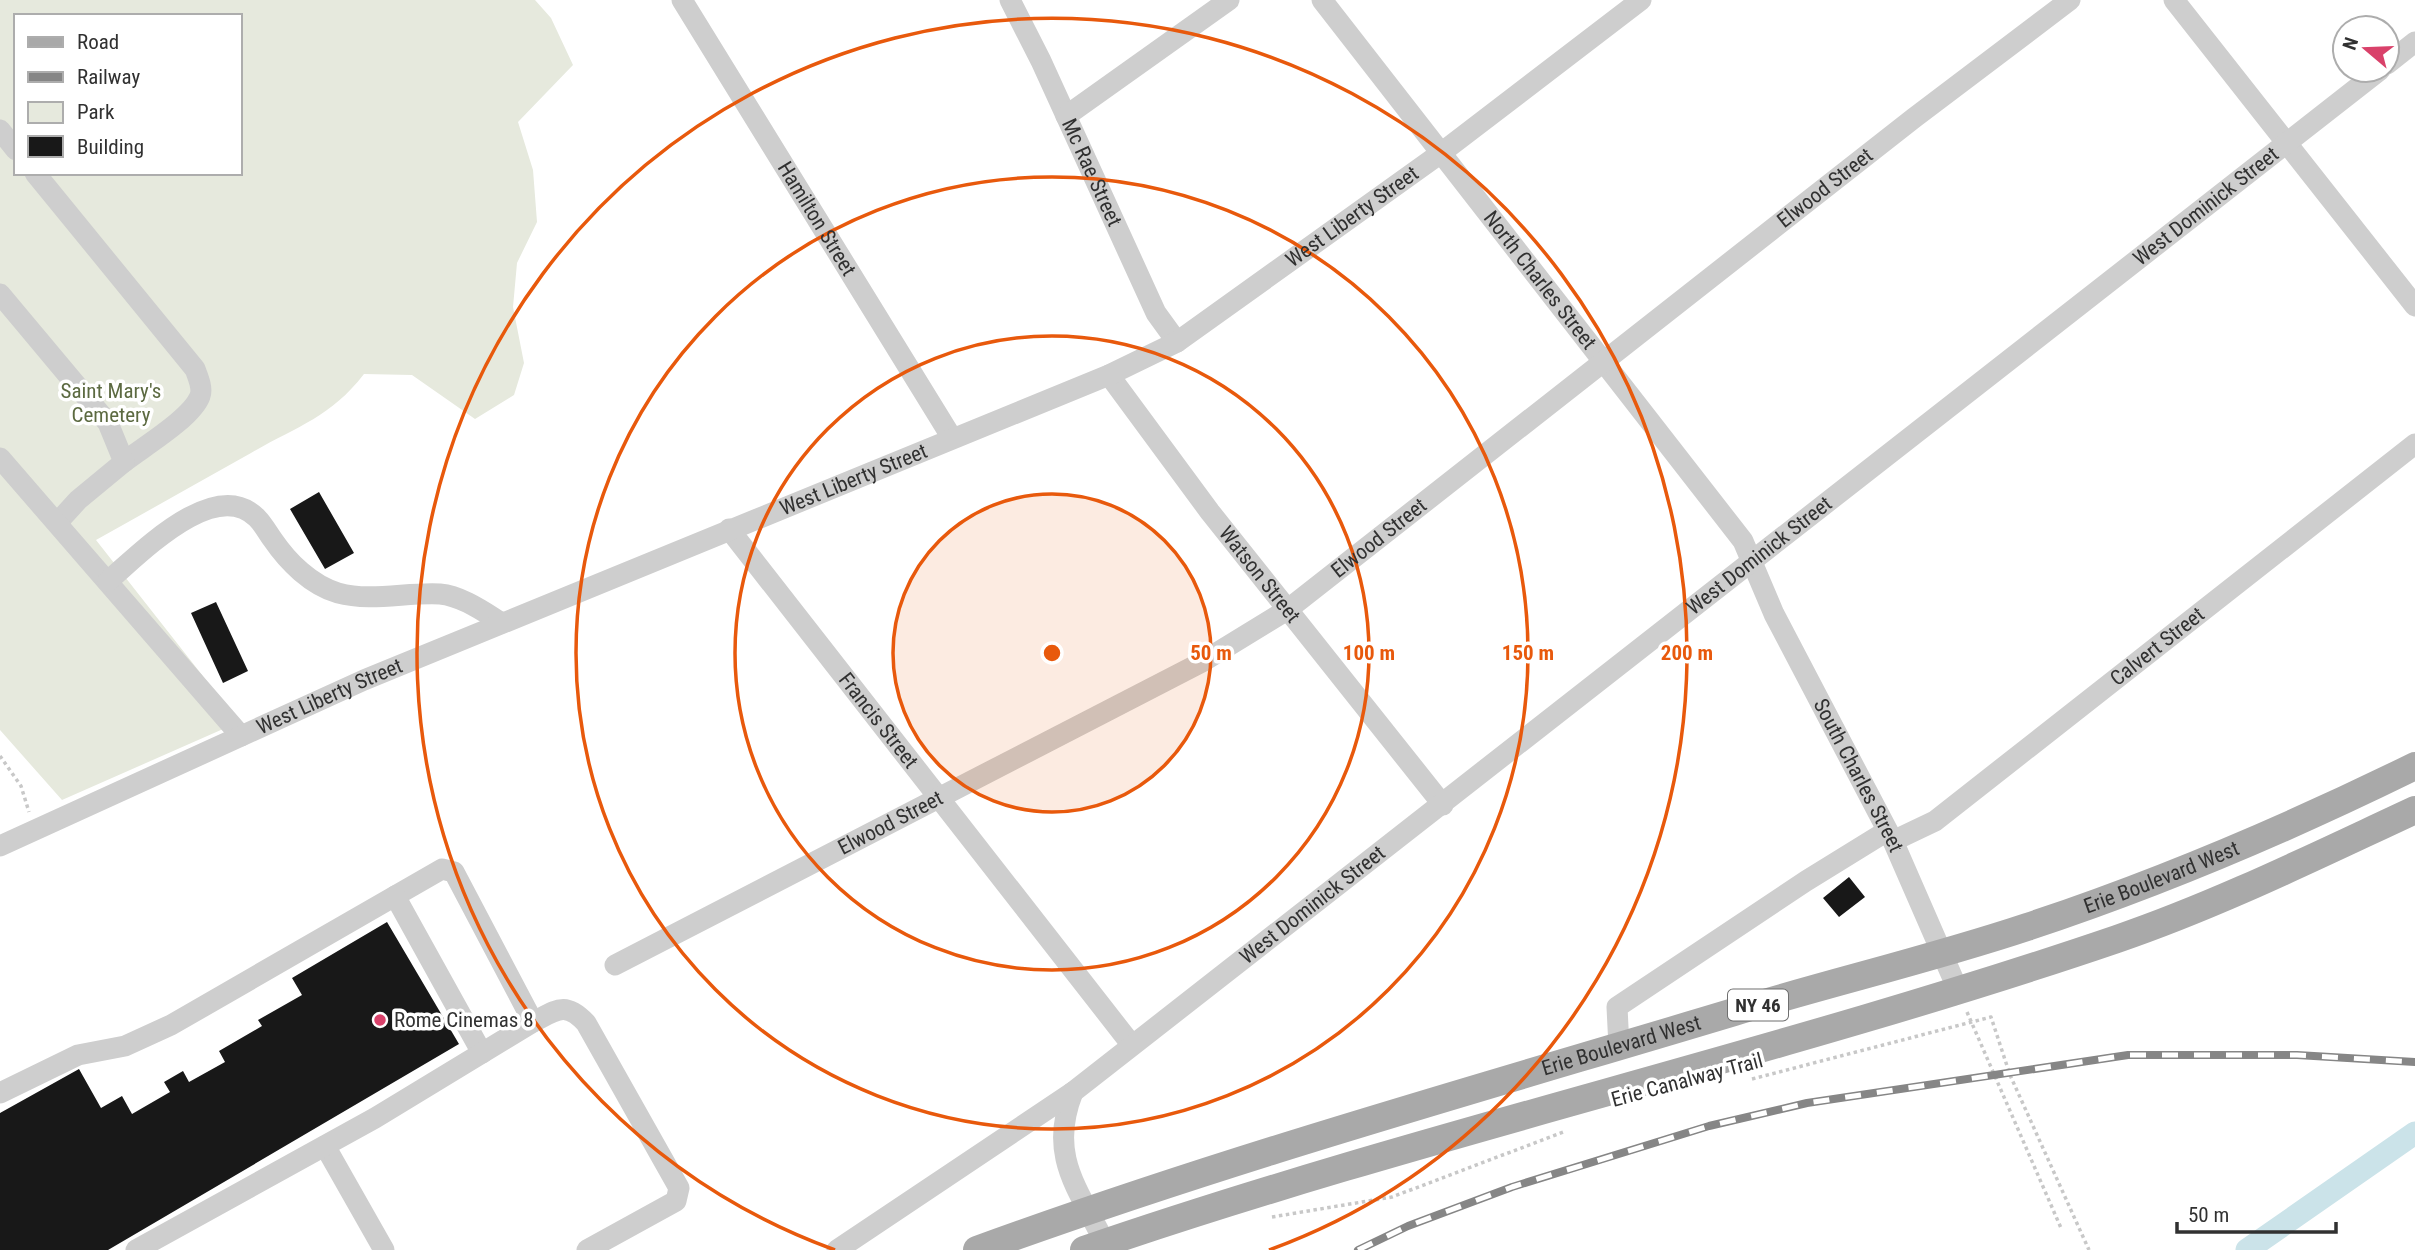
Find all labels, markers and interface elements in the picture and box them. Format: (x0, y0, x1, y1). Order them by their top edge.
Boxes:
legend (14, 14, 242, 175)
north arrow (2331, 14, 2401, 84)
text: Road (77, 30, 119, 54)
text: N (2338, 34, 2363, 53)
text: Railway (77, 65, 140, 89)
text: Park (77, 100, 115, 124)
street label: Mc Rae Street (1057, 115, 1127, 230)
text: Building (77, 135, 144, 159)
street label: West Dominick Street (2128, 142, 2283, 270)
street label: Elwood Street (1772, 143, 1877, 233)
street label: Hamilton Street (773, 157, 861, 280)
street label: West Liberty Street (1281, 161, 1423, 272)
street label: North Charles Street (1479, 206, 1601, 354)
park label: Saint Mary's Cemetery (61, 379, 161, 427)
street label: West Liberty Street (776, 439, 931, 520)
street label: West Dominick Street (1682, 491, 1836, 620)
street label: Elwood Street (1326, 493, 1431, 583)
street label: Watson Street (1214, 521, 1305, 627)
street label: Calvert Street (2105, 602, 2209, 691)
centre of rings (1040, 641, 1064, 665)
text: 50 m (1190, 641, 1232, 665)
text: 100 m (1343, 641, 1395, 665)
text: 150 m (1502, 641, 1554, 665)
text: 200 m (1661, 641, 1713, 665)
street label: West Liberty Street (253, 654, 406, 739)
street label: Francis Street (834, 668, 923, 773)
street label: South Charles Street (1809, 695, 1908, 856)
street label: Elwood Street (834, 786, 947, 860)
street label: Erie Boulevard West (2080, 836, 2243, 919)
street label: West Dominick Street (1235, 841, 1390, 969)
road number: NY 46 (1728, 990, 1788, 1021)
place label: Rome Cinemas 8 (394, 1008, 534, 1032)
street label: Erie Boulevard West (1539, 1011, 1704, 1080)
marker: Rome Cinemas 8 (372, 1012, 388, 1028)
street label: Erie Canalway Trail (1609, 1048, 1765, 1112)
scale bar (2177, 1190, 2336, 1234)
text: 50 m (2188, 1203, 2229, 1227)

